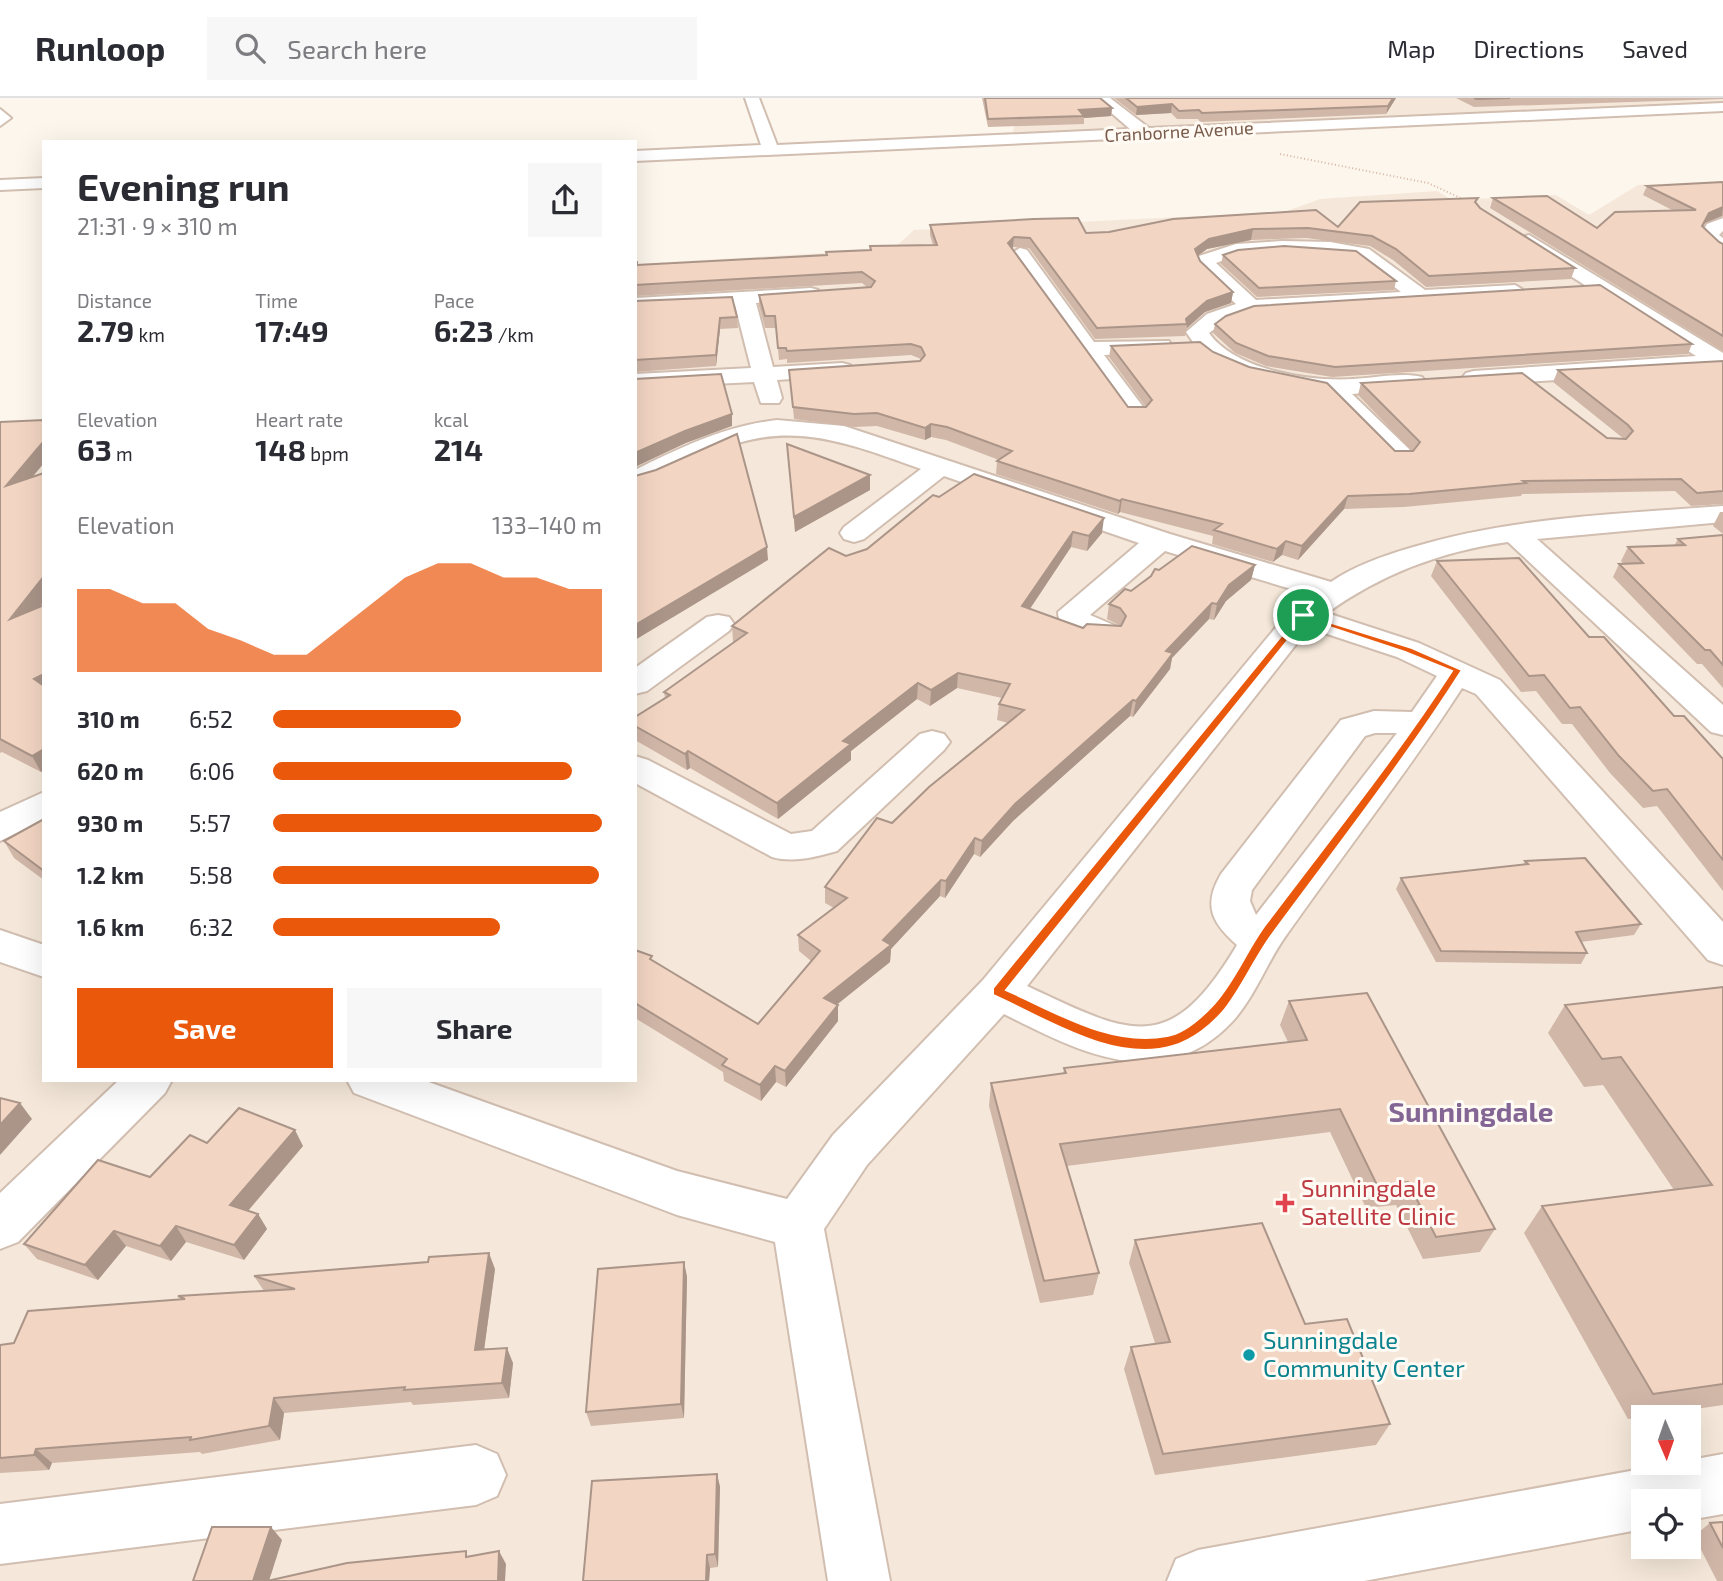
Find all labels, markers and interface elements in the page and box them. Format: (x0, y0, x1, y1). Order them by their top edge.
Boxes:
search box (207, 17, 697, 80)
text: Runloop (35, 28, 165, 68)
icon: search (231, 29, 269, 67)
text: Search here (287, 33, 427, 64)
text: Map (1387, 34, 1435, 63)
text: Directions (1473, 34, 1584, 63)
text: Saved (1622, 34, 1688, 63)
street label: Cranborne Avenue (1104, 116, 1254, 146)
text: Evening run (77, 163, 290, 209)
button: share (528, 163, 602, 237)
text: 21:31 · 9 × 310 m (77, 212, 238, 240)
text: Distance (77, 289, 152, 312)
text: Time (255, 289, 298, 312)
text: Pace (434, 289, 475, 312)
text: 2.79 (77, 312, 134, 348)
text: 17:49 (255, 312, 329, 348)
text: 6:23 (434, 312, 494, 348)
text: km (134, 323, 165, 346)
text: /km (494, 323, 534, 346)
text: Elevation (77, 408, 158, 431)
text: Heart rate (255, 408, 343, 431)
text: kcal (434, 408, 468, 431)
text: 63 (77, 431, 112, 467)
text: 148 (255, 431, 306, 467)
text: 214 (434, 431, 483, 467)
text: m (112, 442, 133, 465)
text: bpm (306, 442, 349, 465)
text: Elevation (77, 511, 175, 539)
text: 133–140 m (492, 511, 602, 539)
pin (1273, 585, 1333, 645)
icon: arrive (1284, 596, 1322, 634)
text: 310 m (77, 705, 140, 733)
text: 6:52 (189, 705, 233, 733)
text: 620 m (77, 757, 144, 785)
text: 6:06 (189, 757, 235, 785)
text: 930 m (77, 809, 143, 837)
text: 5:57 (189, 809, 231, 837)
text: 1.2 km (77, 861, 144, 889)
text: 5:58 (189, 861, 233, 889)
text: 1.6 km (77, 913, 144, 941)
text: 6:32 (189, 913, 233, 941)
button: Save (77, 988, 333, 1068)
button: Share (347, 988, 602, 1068)
district label: Sunningdale (1388, 1094, 1554, 1128)
place label: Sunningdale Satellite Clinic (1301, 1173, 1456, 1230)
marker: Sunningdale Satellite Clinic (1275, 1193, 1295, 1213)
place label: Sunningdale Community Center (1263, 1325, 1465, 1382)
marker: Sunningdale Community Center (1241, 1347, 1257, 1363)
north arrow (1631, 1405, 1701, 1475)
map controls (1631, 1405, 1701, 1559)
button: locate (1631, 1489, 1701, 1559)

